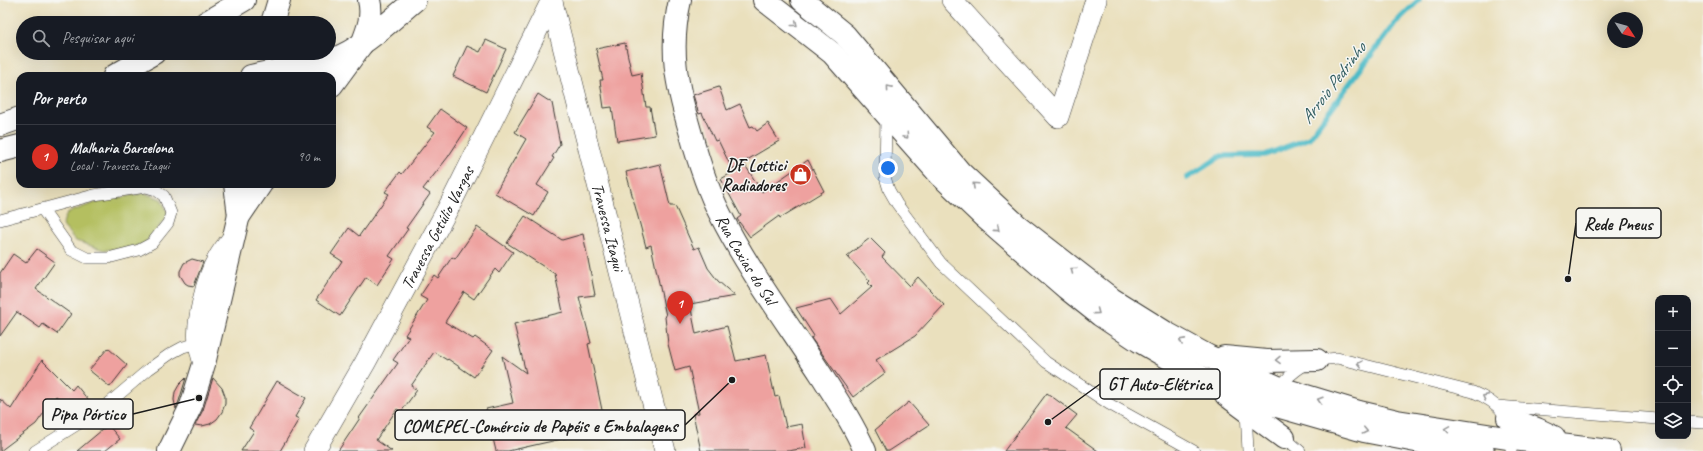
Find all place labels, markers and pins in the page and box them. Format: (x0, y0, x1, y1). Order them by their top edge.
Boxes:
place label: DF Lottici Radiadores (721, 155, 789, 196)
shop icon: DF Lottici Radiadores (788, 162, 814, 188)
callout: Rede Pneus (1576, 208, 1661, 238)
pin: 1 (667, 291, 693, 324)
callout: GT Auto-Elétrica (1100, 369, 1220, 399)
callout: Pipa Pórtico (43, 399, 133, 429)
callout: COMEPEL-Comércio de Papéis e Embalagens (395, 410, 685, 440)

